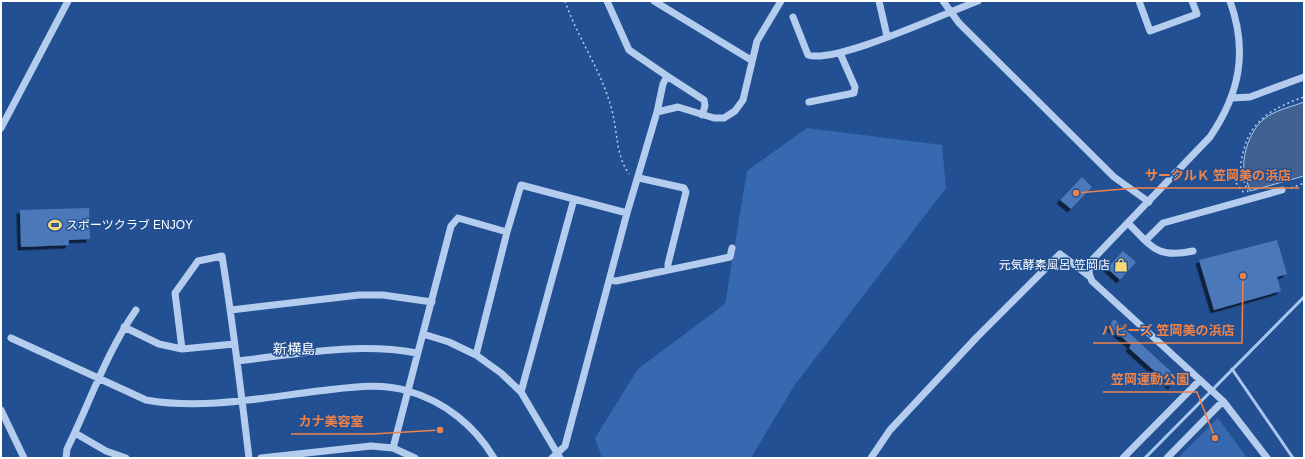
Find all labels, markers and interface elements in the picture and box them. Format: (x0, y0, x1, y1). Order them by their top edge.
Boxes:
callout: サークルＫ 笠岡美の浜店 (1136, 163, 1299, 188)
text: サークルＫ 笠岡美の浜店 (1145, 168, 1291, 183)
sports icon: スポーツクラブ ENJOY (47, 217, 63, 233)
place label: スポーツクラブ ENJOY (66, 218, 193, 232)
shop icon: 元気酵素風呂 笠岡店 (1113, 257, 1129, 273)
place label: 元気酵素風呂 笠岡店 (999, 258, 1110, 272)
callout: ハピーズ 笠岡美の浜店 (1093, 318, 1242, 343)
text: ハピーズ 笠岡美の浜店 (1102, 323, 1234, 338)
district label: 新横島 (273, 341, 315, 357)
callout: 笠岡運動公園 (1103, 367, 1197, 392)
text: 笠岡運動公園 (1111, 372, 1189, 387)
callout: カナ美容室 (291, 409, 372, 434)
text: カナ美容室 (298, 414, 364, 429)

